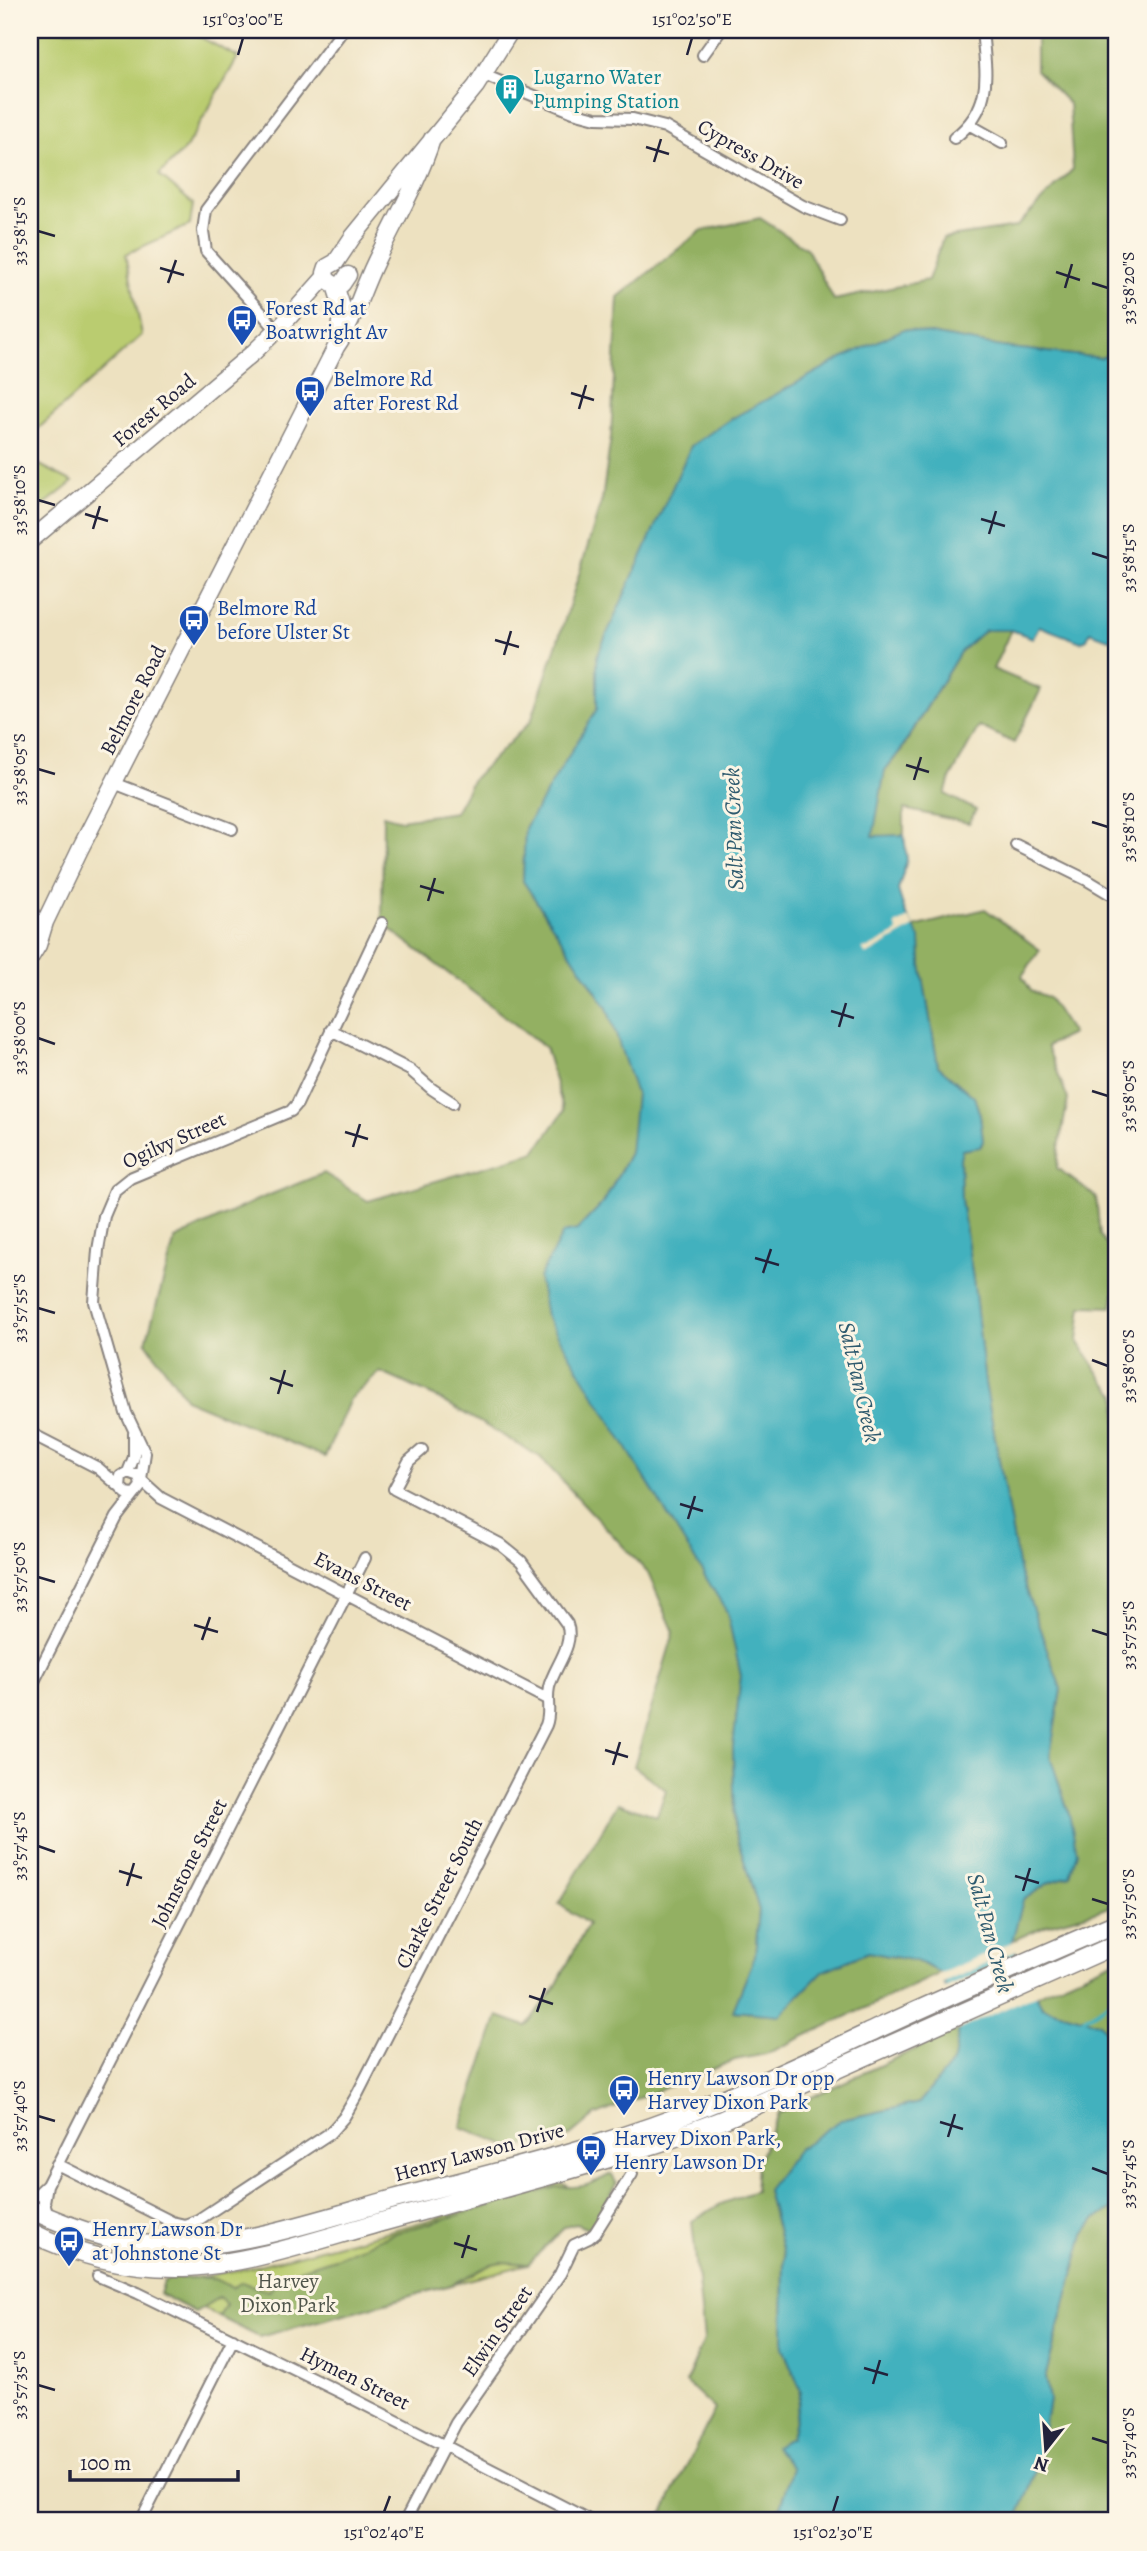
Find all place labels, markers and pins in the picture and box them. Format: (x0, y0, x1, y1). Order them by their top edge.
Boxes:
place label: Lugarno Water Pumping Station (533, 63, 679, 115)
building icon: Lugarno Water Pumping Station (493, 72, 527, 116)
place label: Forest Rd at Boatwright Av (265, 294, 388, 346)
bus stop icon: Forest Rd at Boatwright Av (225, 303, 259, 347)
place label: Belmore Rd after Forest Rd (333, 365, 459, 417)
bus stop icon: Belmore Rd after Forest Rd (293, 374, 327, 418)
place label: Belmore Rd before Ulster St (217, 594, 350, 646)
bus stop icon: Belmore Rd before Ulster St (177, 603, 211, 647)
place label: Henry Lawson Dr opp Harvey Dixon Park (647, 2064, 834, 2116)
bus stop icon: Henry Lawson Dr opp Harvey Dixon Park (607, 2073, 641, 2117)
place label: Harvey Dixon Park, Henry Lawson Dr (614, 2124, 781, 2176)
bus stop icon: Harvey Dixon Park, Henry Lawson Dr (574, 2133, 608, 2177)
place label: Henry Lawson Dr at Johnstone St (92, 2215, 242, 2267)
bus stop icon: Henry Lawson Dr at Johnstone St (52, 2224, 86, 2268)

